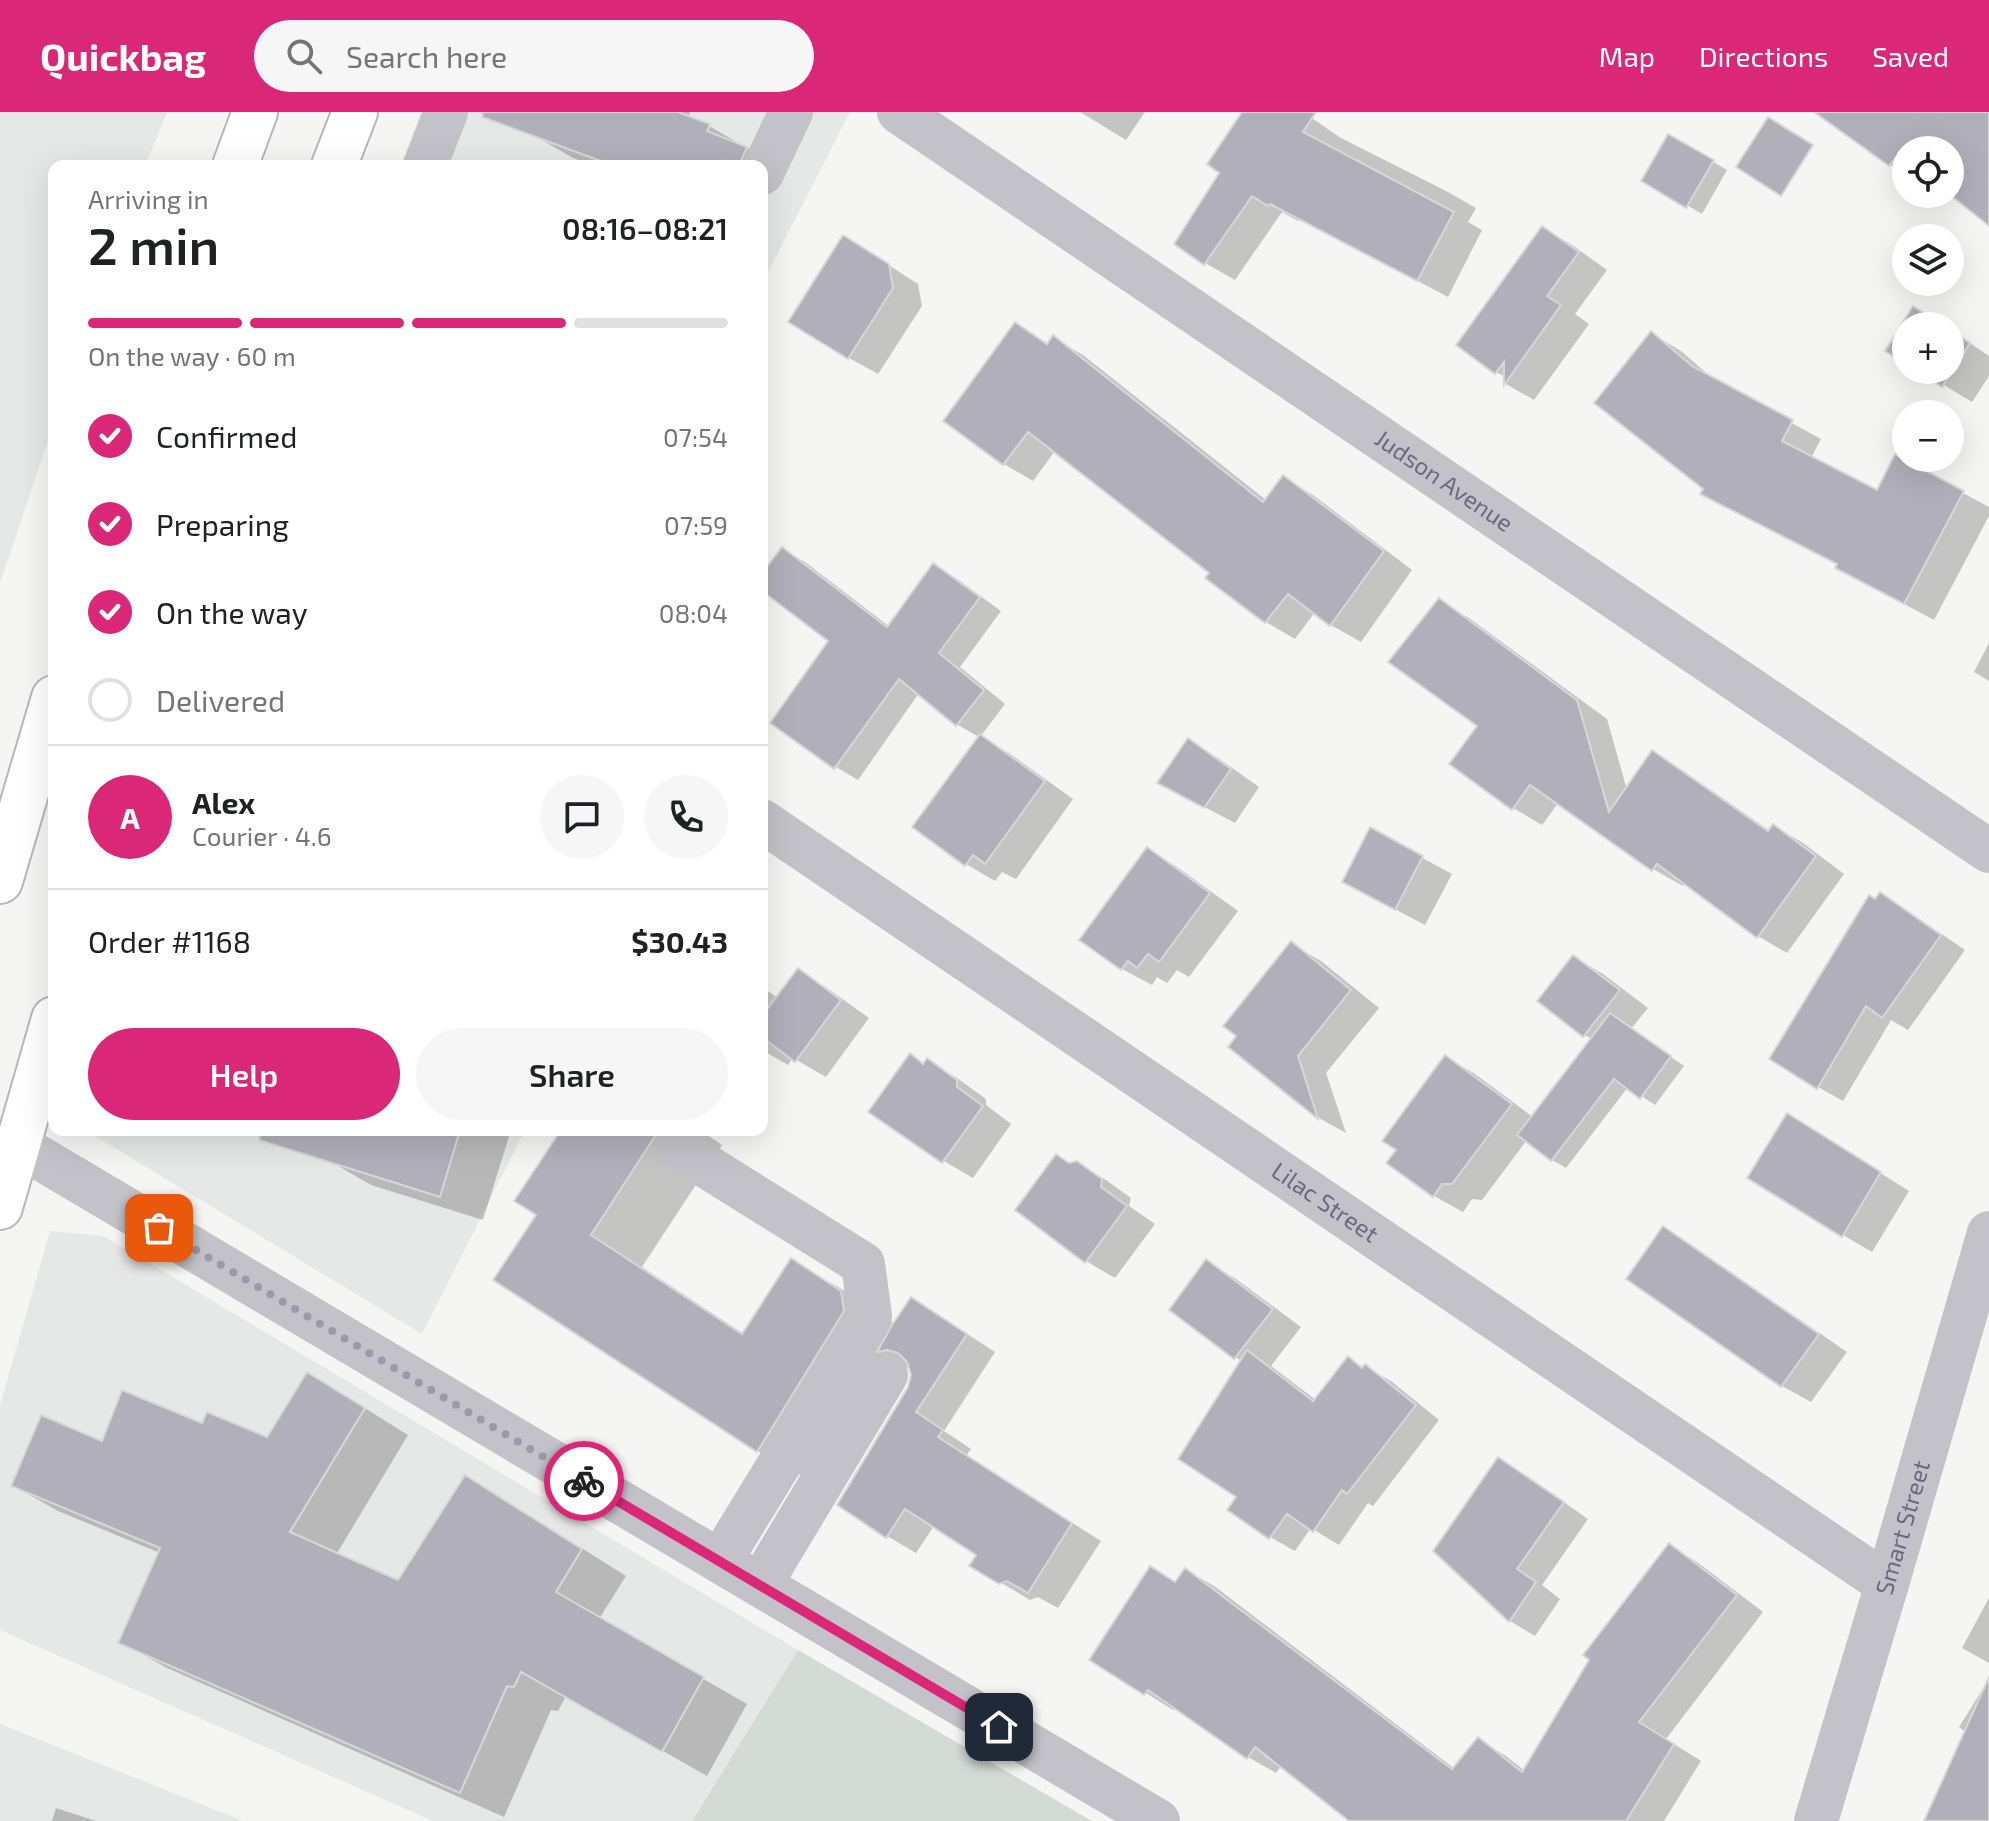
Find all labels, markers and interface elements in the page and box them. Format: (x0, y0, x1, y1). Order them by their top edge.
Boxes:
search box (254, 20, 814, 92)
text: Quickbag (40, 33, 206, 79)
icon: search (282, 34, 326, 78)
text: Search here (346, 38, 507, 74)
text: Map (1599, 39, 1655, 73)
text: Directions (1699, 39, 1828, 73)
text: Saved (1872, 39, 1949, 73)
map controls (1892, 136, 1964, 472)
button: locate (1892, 136, 1964, 208)
text: Arriving in (88, 183, 209, 214)
text: 08:16–08:21 (562, 210, 728, 246)
text: 2 min (88, 213, 219, 275)
button: layers (1892, 224, 1964, 296)
button: + (1892, 312, 1964, 384)
text: On the way · 60 m (88, 340, 296, 371)
button: − (1892, 400, 1964, 472)
icon: check (88, 414, 132, 458)
text: Confirmed (156, 418, 297, 454)
text: 07:54 (663, 421, 728, 452)
street label: Judson Avenue (1370, 423, 1519, 537)
icon: check (88, 502, 132, 546)
text: Preparing (156, 506, 289, 542)
text: 07:59 (664, 509, 728, 540)
icon: check (88, 590, 132, 634)
text: On the way (156, 594, 308, 630)
text: 08:04 (659, 597, 728, 628)
text: Delivered (156, 682, 285, 718)
button: chat (540, 775, 624, 859)
button: phone (644, 775, 728, 859)
text: Alex (192, 784, 255, 820)
text: A (120, 799, 140, 835)
text: Courier · 4.6 (192, 820, 332, 851)
text: Order #1168 (88, 923, 251, 959)
text: $30.43 (631, 923, 728, 959)
button: Help (88, 1028, 400, 1120)
button: Share (416, 1028, 728, 1120)
street label: Lilac Street (1267, 1155, 1384, 1248)
pin (125, 1194, 193, 1262)
icon: bag (137, 1206, 181, 1250)
courier (544, 1441, 624, 1521)
street label: Smart Street (1869, 1457, 1935, 1598)
icon: bike (562, 1459, 606, 1503)
pin (965, 1693, 1033, 1761)
icon: home (977, 1705, 1021, 1749)

